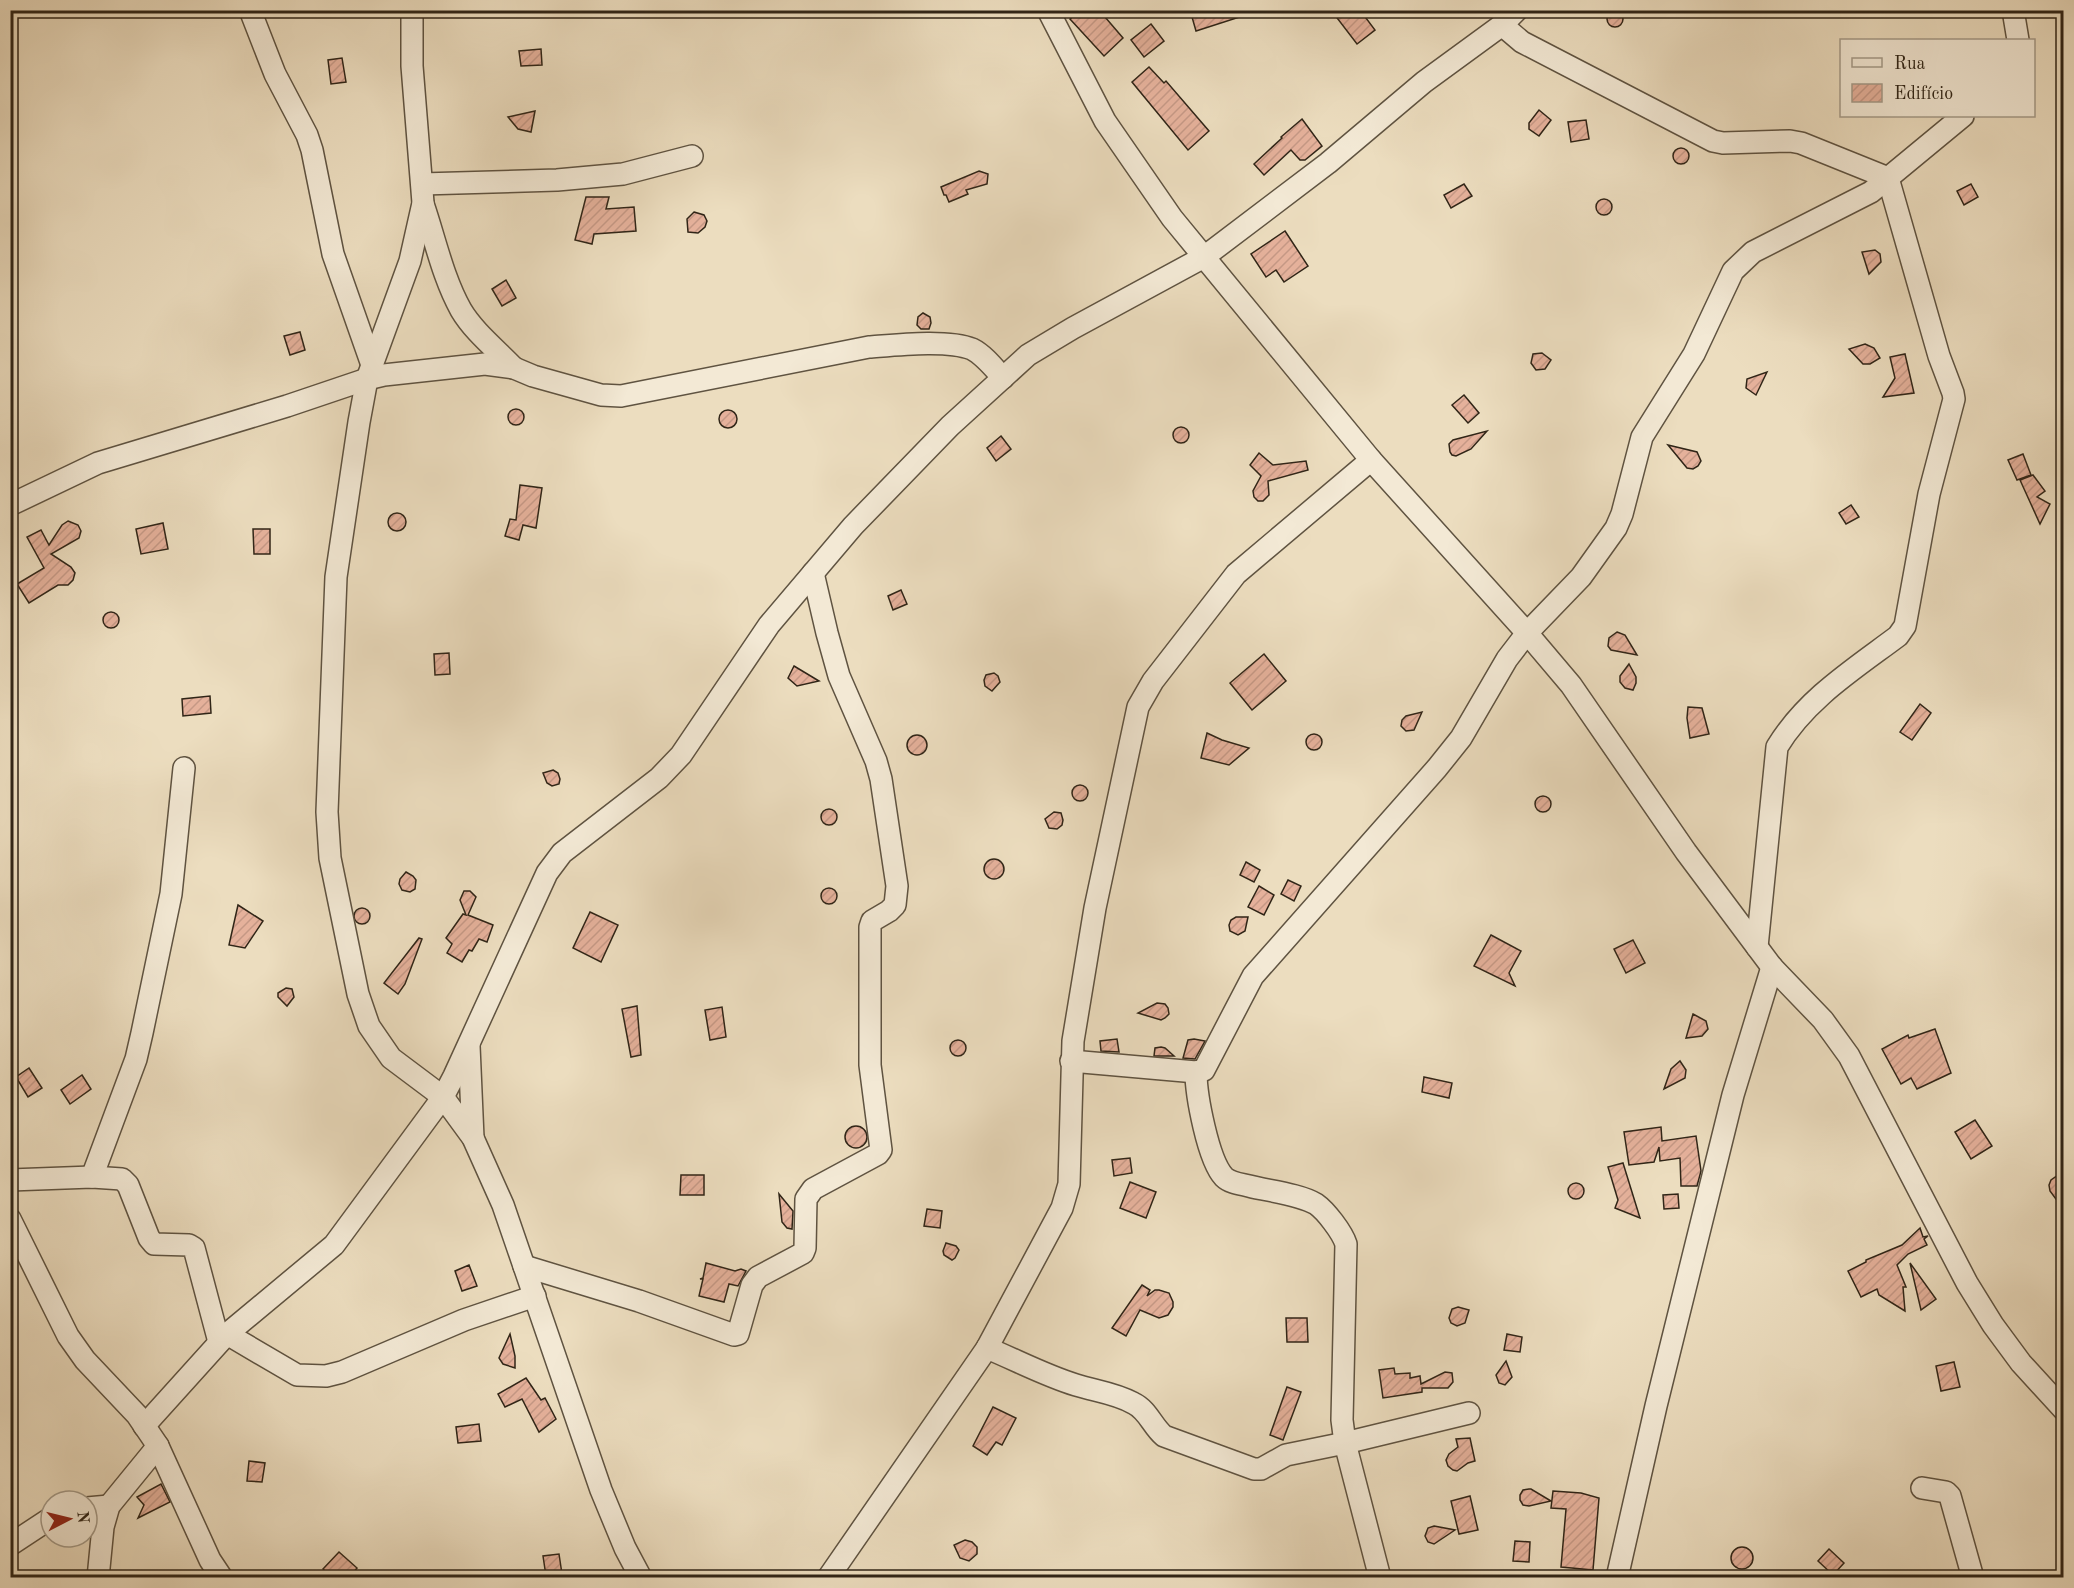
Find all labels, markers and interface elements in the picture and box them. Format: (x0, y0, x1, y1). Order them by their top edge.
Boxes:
legend (1840, 39, 2035, 117)
text: Rua (1894, 55, 1925, 73)
text: Edifício (1894, 85, 1953, 103)
north arrow (39, 1489, 99, 1549)
text: N (73, 1510, 91, 1525)

